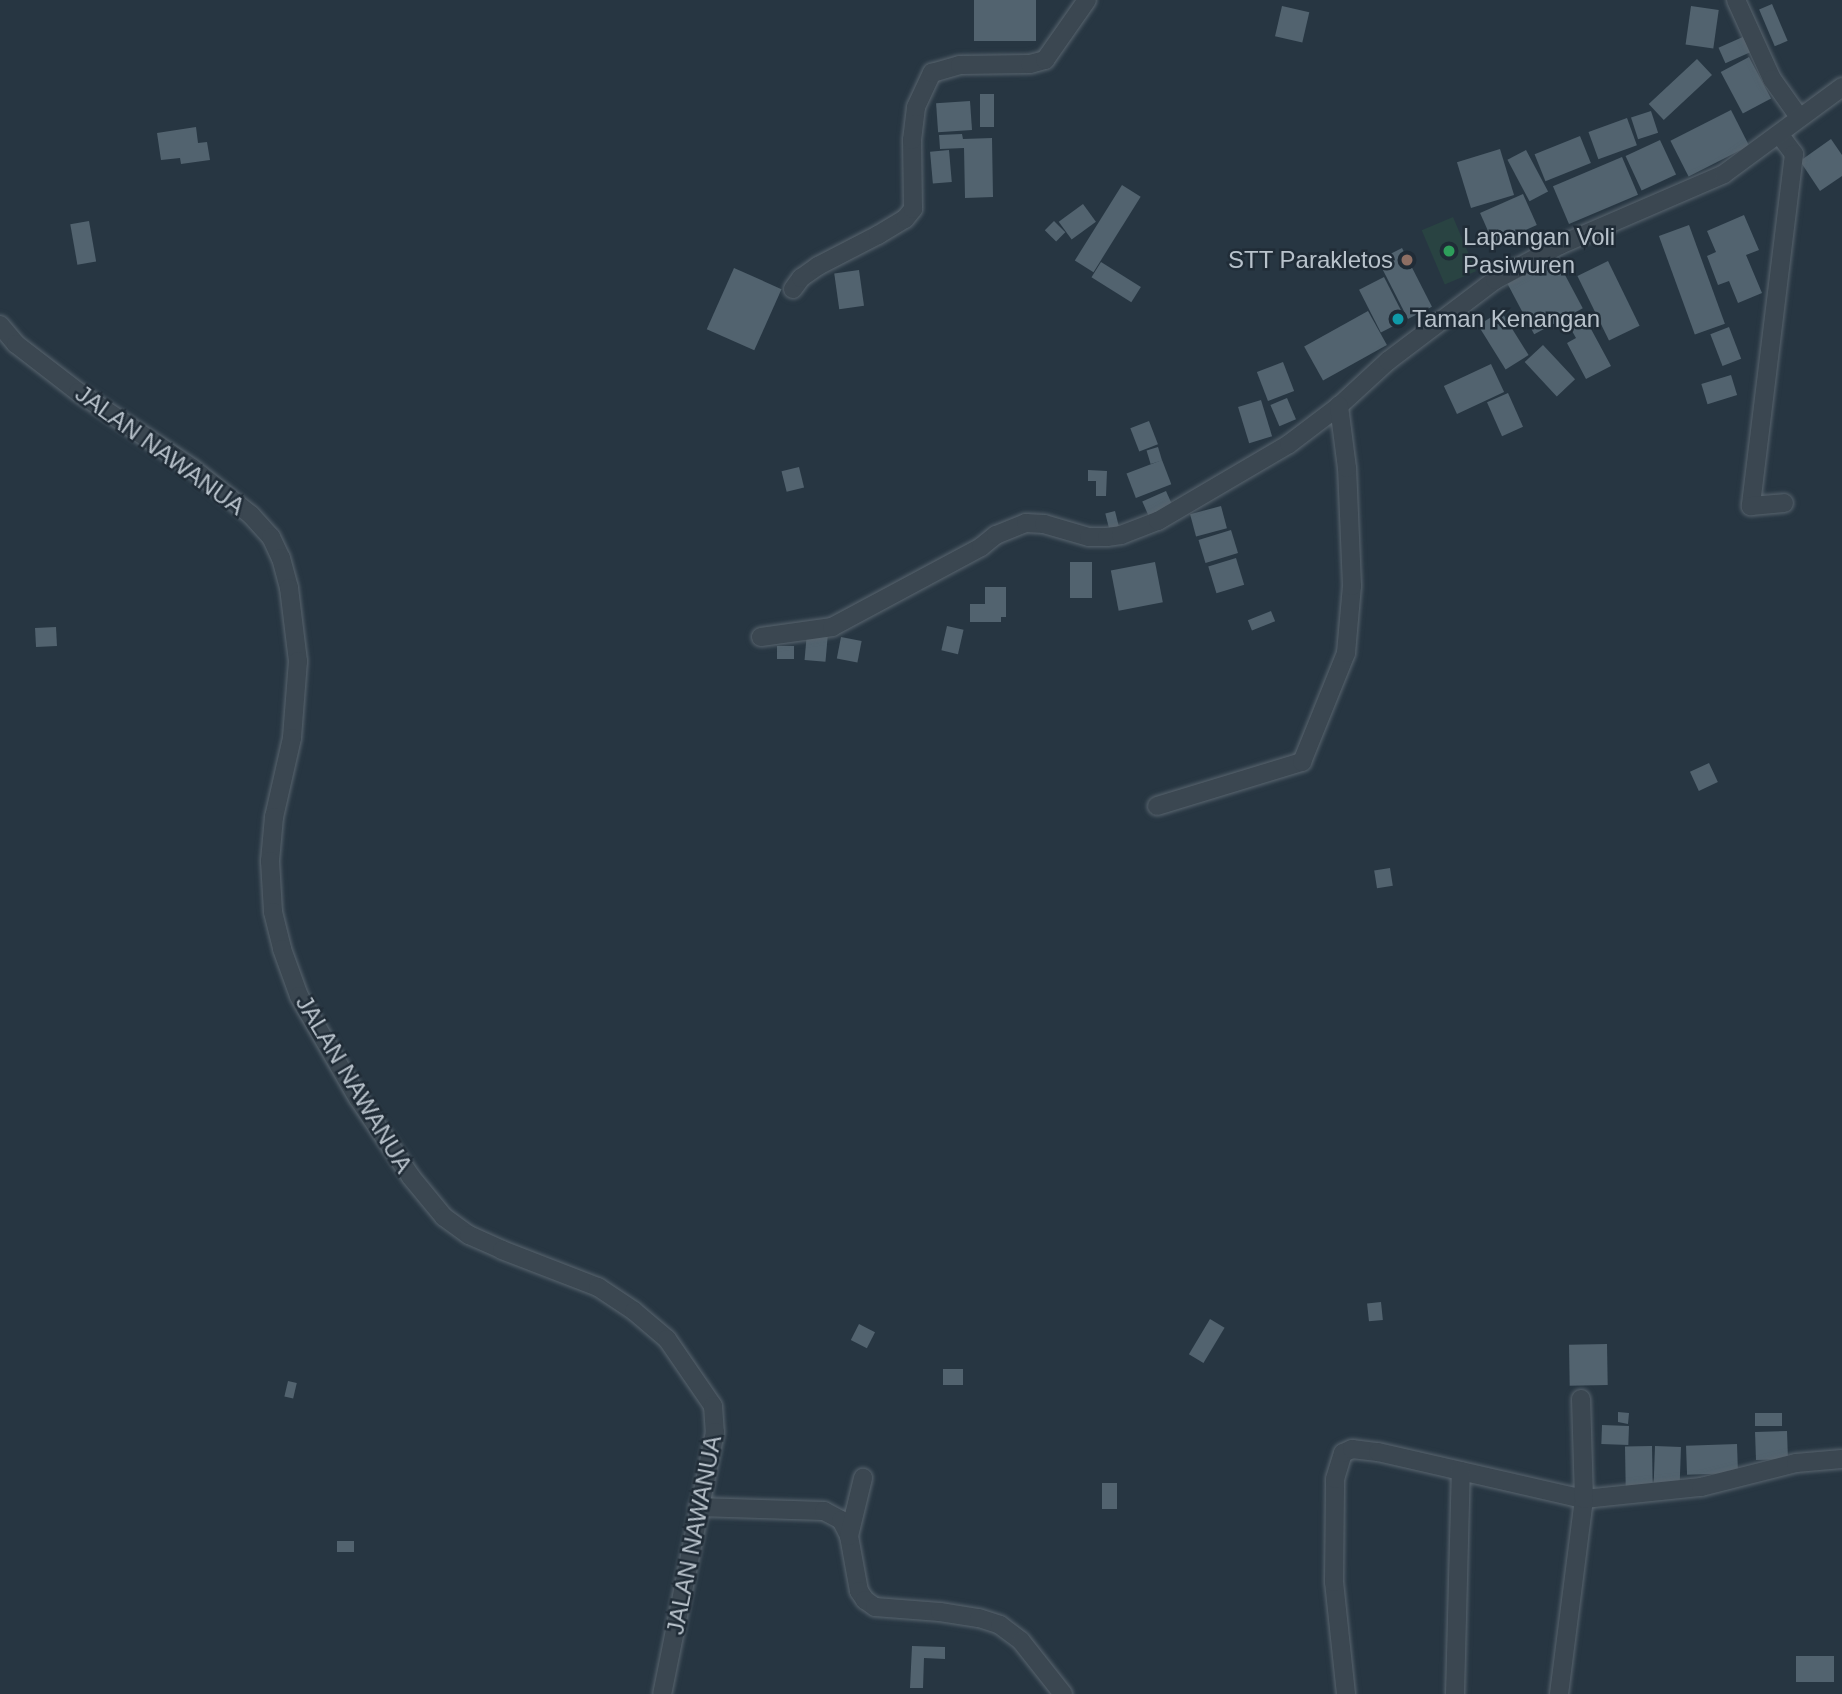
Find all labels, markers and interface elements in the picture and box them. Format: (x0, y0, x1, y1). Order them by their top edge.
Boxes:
place label: Lapangan Voli Pasiwuren (1463, 223, 1615, 279)
marker: Lapangan Voli Pasiwuren (1441, 243, 1457, 259)
place label: STT Parakletos (1228, 246, 1393, 274)
marker: STT Parakletos (1399, 252, 1415, 268)
place label: Taman Kenangan (1412, 305, 1600, 333)
marker: Taman Kenangan (1390, 311, 1406, 327)
street label: JALAN NAWANUA (70, 379, 250, 521)
street label: JALAN NAWANUA (290, 990, 418, 1178)
street label: JALAN NAWANUA (661, 1433, 727, 1637)

